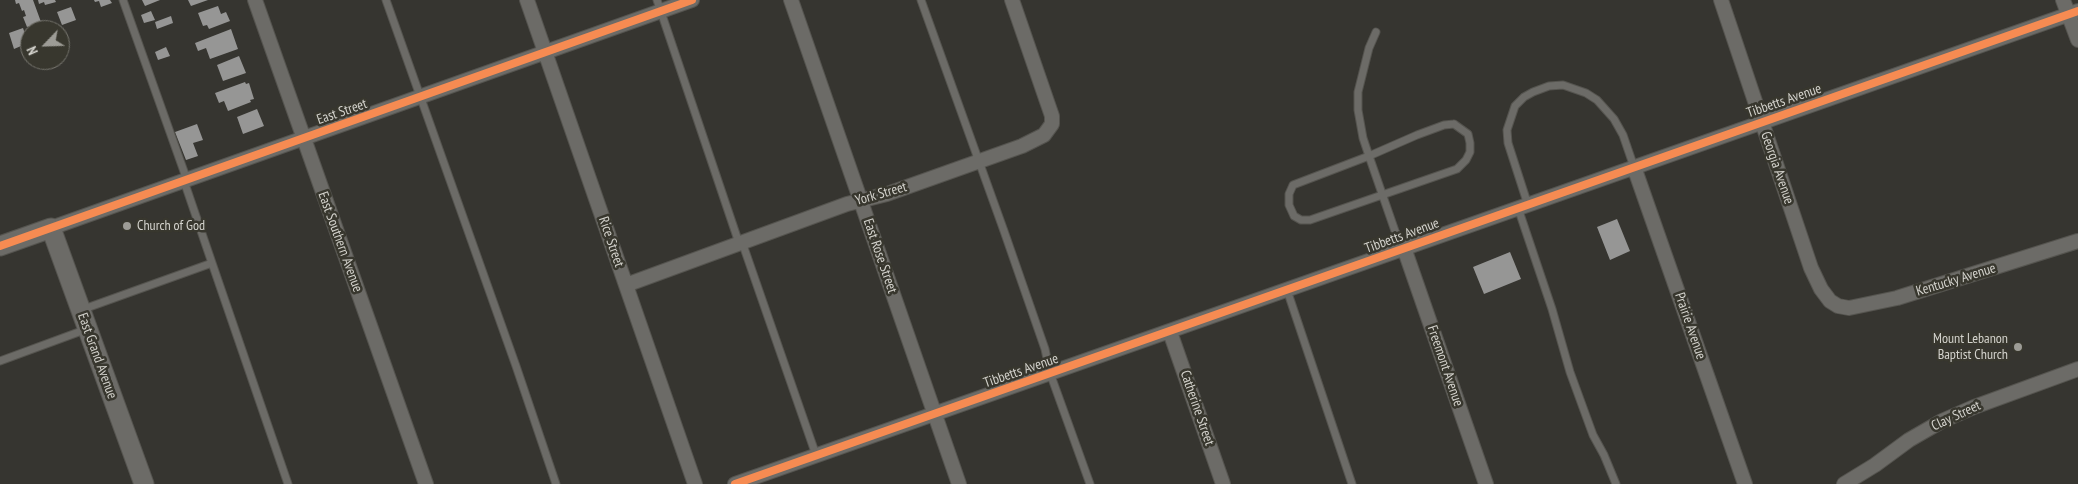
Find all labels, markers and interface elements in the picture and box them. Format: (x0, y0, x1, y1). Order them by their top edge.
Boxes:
north arrow (20, 20, 70, 70)
text: N (22, 44, 42, 58)
street label: Tibbetts Avenue (1744, 80, 1824, 122)
street label: East Street (315, 96, 369, 128)
street label: Georgia Avenue (1757, 130, 1797, 206)
street label: York Street (853, 179, 909, 209)
street label: East Southern Avenue (314, 190, 366, 294)
street label: Rice Street (595, 215, 627, 269)
street label: Tibbetts Avenue (1362, 215, 1442, 257)
street label: East Rose Street (859, 216, 901, 296)
place label: Church of God (137, 218, 205, 234)
marker: Church of God (121, 220, 133, 232)
street label: Kentucky Avenue (1914, 260, 1998, 300)
street label: Prairie Avenue (1671, 290, 1709, 362)
street label: East Grand Avenue (74, 311, 120, 401)
street label: Freemont Avenue (1423, 323, 1467, 409)
place label: Mount Lebanon Baptist Church (1933, 331, 2008, 364)
marker: Mount Lebanon Baptist Church (2012, 341, 2024, 353)
street label: Tibbetts Avenue (981, 350, 1061, 392)
street label: Catherine Street (1176, 368, 1218, 448)
street label: Clay Street (1929, 397, 1983, 435)

